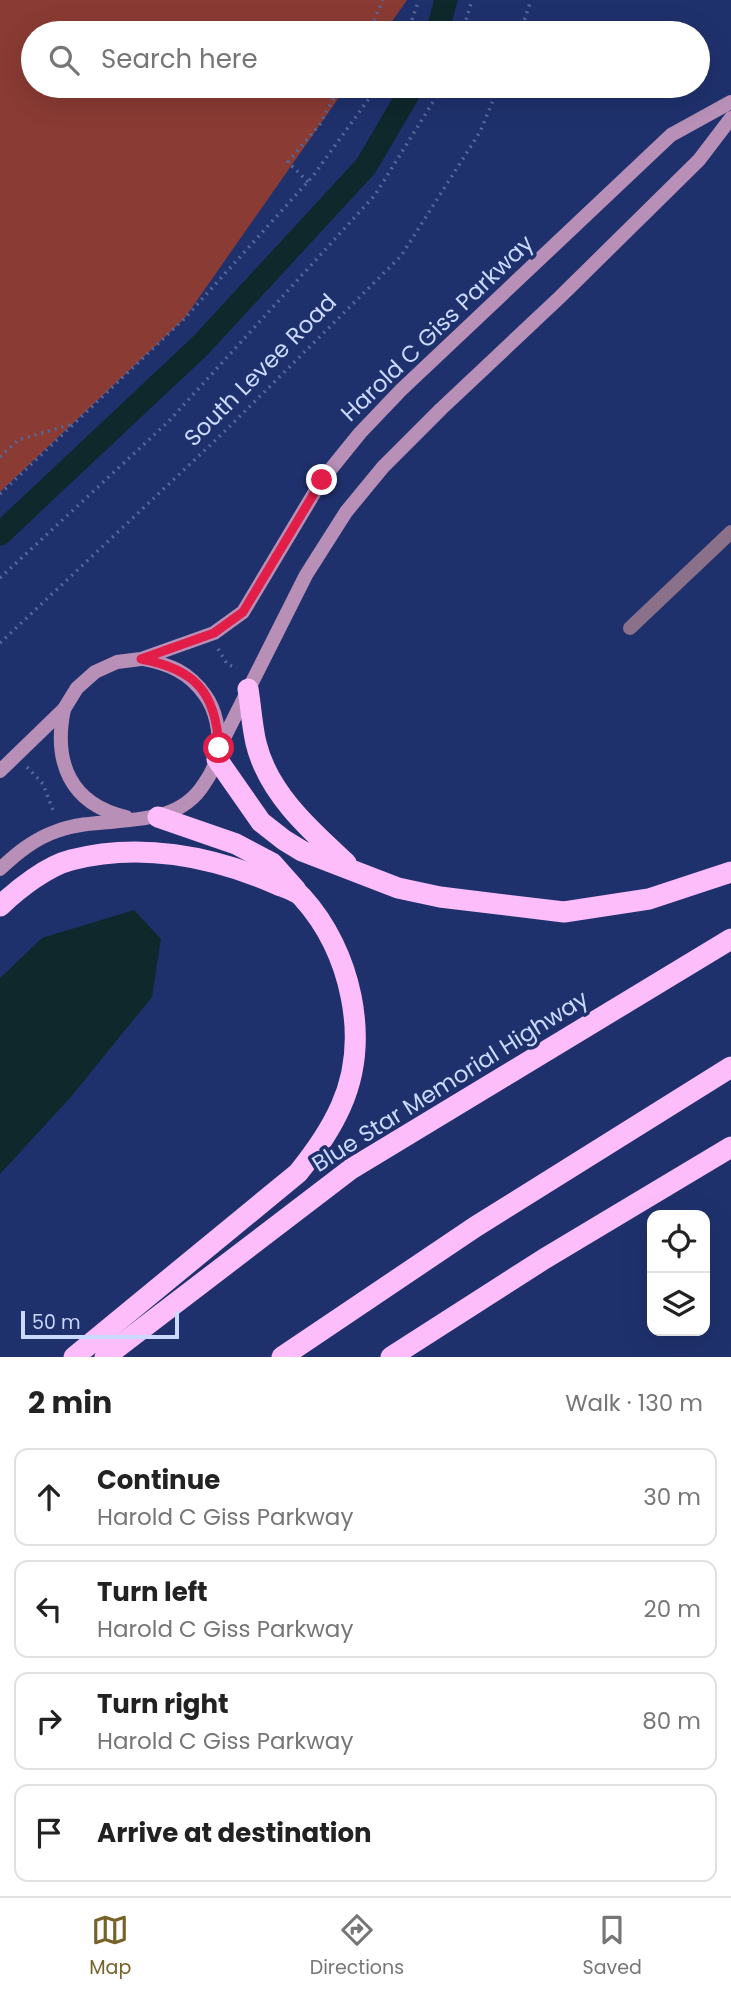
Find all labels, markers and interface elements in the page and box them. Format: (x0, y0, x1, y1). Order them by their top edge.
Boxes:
search box (21, 21, 710, 98)
icon: search (45, 41, 83, 79)
text: Search here (101, 41, 258, 77)
street label: Harold C Giss Parkway (334, 227, 540, 429)
street label: South Levee Road (177, 287, 343, 453)
route end (306, 464, 337, 495)
route start (203, 732, 234, 763)
street label: Blue Star Memorial Highway (306, 983, 594, 1179)
map controls (647, 1210, 710, 1336)
button: locate (647, 1210, 710, 1273)
button: layers (647, 1273, 710, 1336)
scale bar (21, 1308, 178, 1340)
text: 50 m (32, 1309, 81, 1336)
text: 2 min (28, 1381, 112, 1424)
text: Walk · 130 m (565, 1387, 703, 1419)
text: Continue (97, 1462, 220, 1498)
icon: ahead (30, 1478, 68, 1516)
text: 30 m (643, 1481, 701, 1513)
text: Harold C Giss Parkway (97, 1501, 353, 1533)
text: Turn left (97, 1574, 208, 1610)
icon: left (30, 1590, 68, 1628)
text: 20 m (643, 1593, 701, 1625)
text: Harold C Giss Parkway (97, 1613, 353, 1645)
text: Turn right (97, 1686, 229, 1722)
icon: right (30, 1702, 68, 1740)
text: 80 m (642, 1705, 701, 1737)
text: Harold C Giss Parkway (97, 1725, 353, 1757)
icon: arrive (30, 1814, 68, 1852)
text: Arrive at destination (97, 1815, 372, 1851)
tab: Map (89, 1911, 131, 1982)
tab: Directions (310, 1911, 404, 1982)
tab: Saved (583, 1911, 642, 1982)

